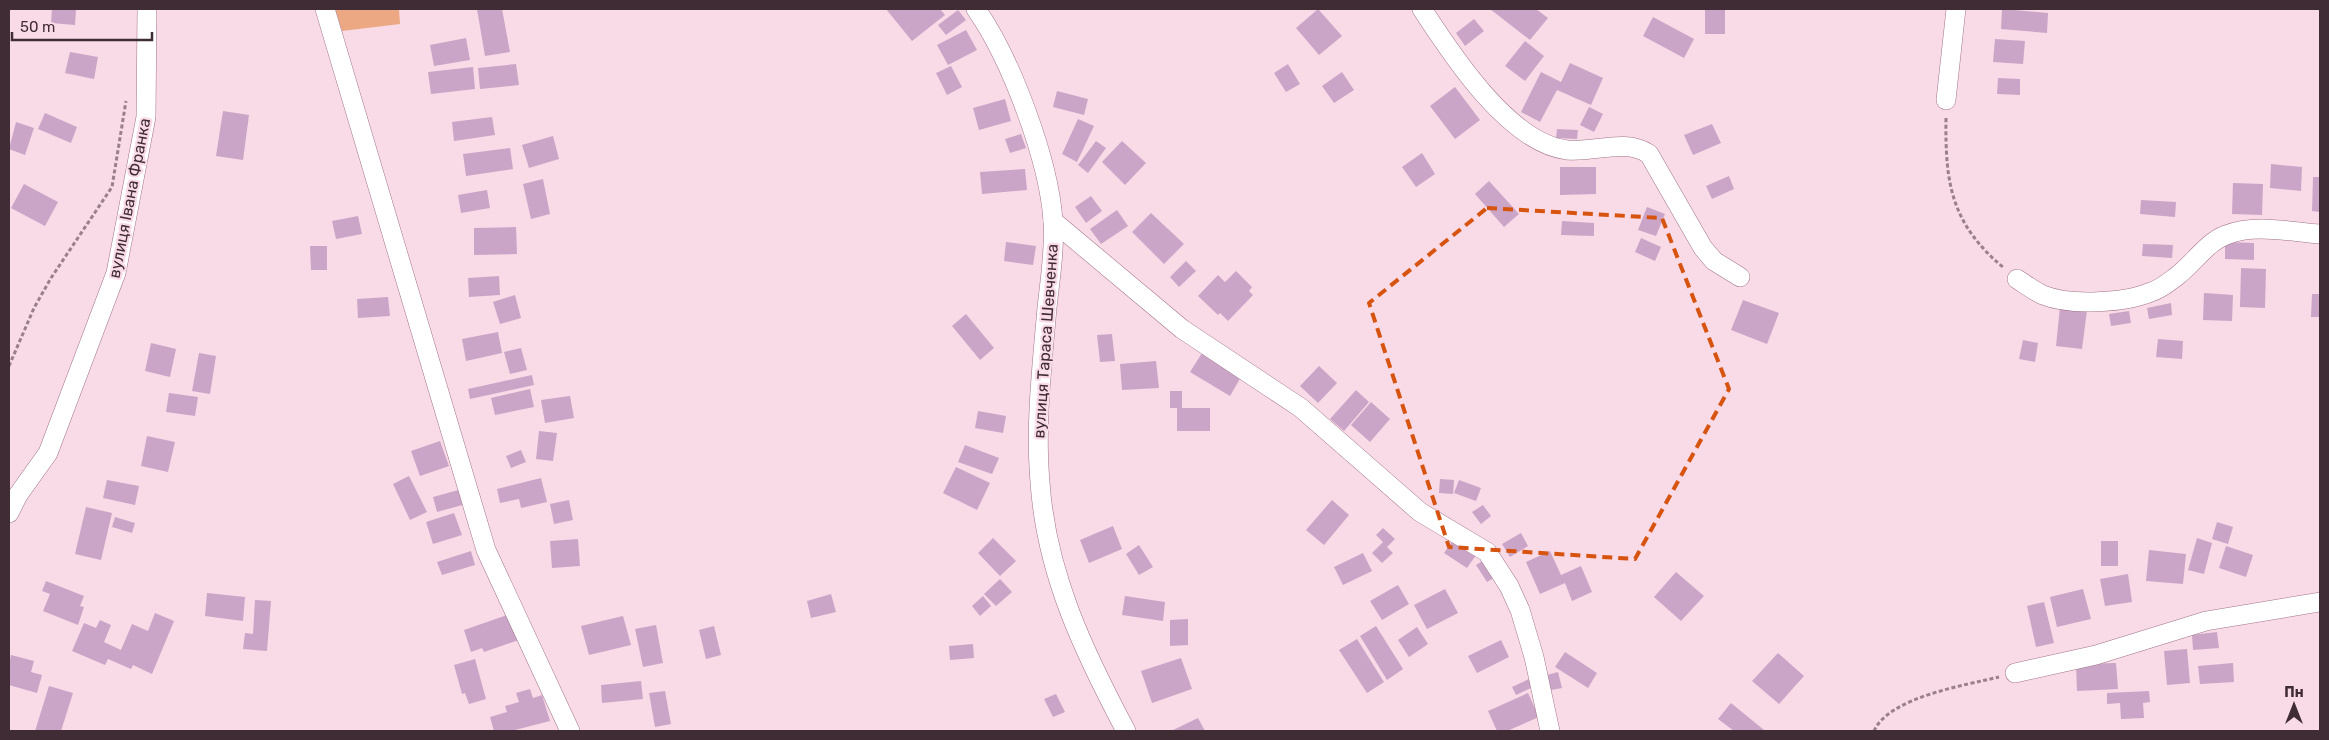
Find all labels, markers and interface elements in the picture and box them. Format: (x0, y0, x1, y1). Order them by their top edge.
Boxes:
scale bar (12, 10, 152, 42)
text: 50 m (20, 18, 55, 36)
street label: вулиця Івана Франка (105, 116, 154, 280)
street label: вулиця Тараса Шевченка (1029, 243, 1062, 439)
north arrow (2269, 680, 2319, 730)
text: Пн (2284, 684, 2304, 701)

